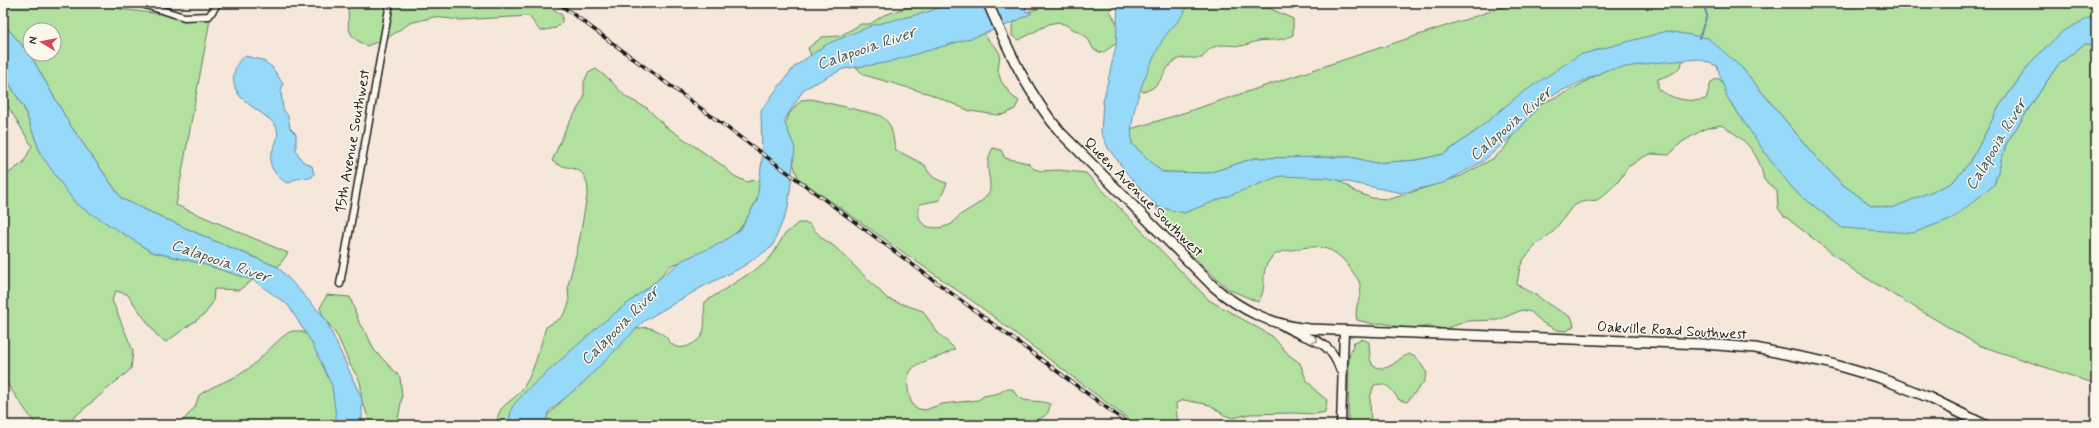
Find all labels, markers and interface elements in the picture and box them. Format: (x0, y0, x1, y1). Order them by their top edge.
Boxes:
water label: Calapooia River (814, 21, 921, 75)
north arrow (22, 22, 62, 62)
text: N (26, 36, 41, 45)
street label: 15th Avenue Southwest (330, 67, 376, 215)
water label: Calapooia River (1465, 81, 1559, 166)
water label: Calapooia River (1961, 93, 2033, 194)
street label: Queen Avenue Southwest (1079, 133, 1208, 263)
water label: Calapooia River (168, 235, 275, 289)
water label: Calapooia River (576, 280, 666, 370)
street label: Oakville Road Southwest (1597, 317, 1748, 345)
one-way arrow (1311, 335, 1318, 343)

